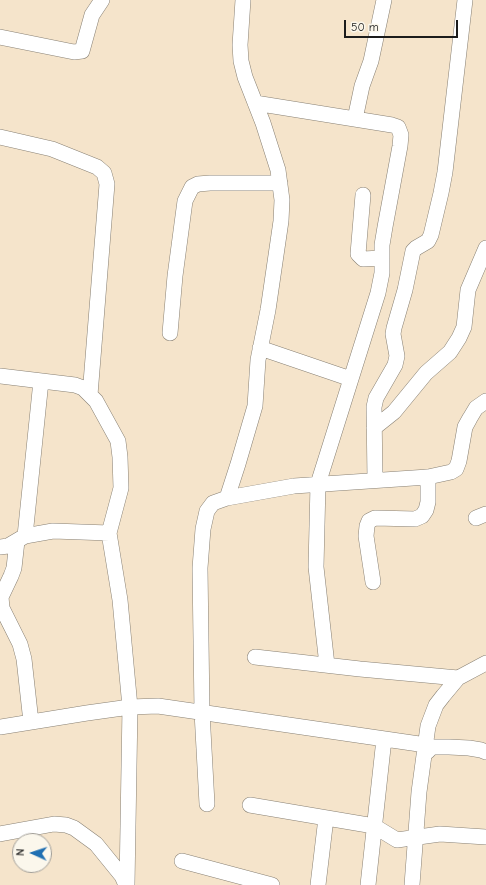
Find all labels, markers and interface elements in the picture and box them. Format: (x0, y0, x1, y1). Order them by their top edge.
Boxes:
scale bar (346, 12, 460, 38)
text: 50 m (351, 20, 379, 34)
north arrow (12, 833, 52, 873)
text: N (14, 848, 27, 856)

